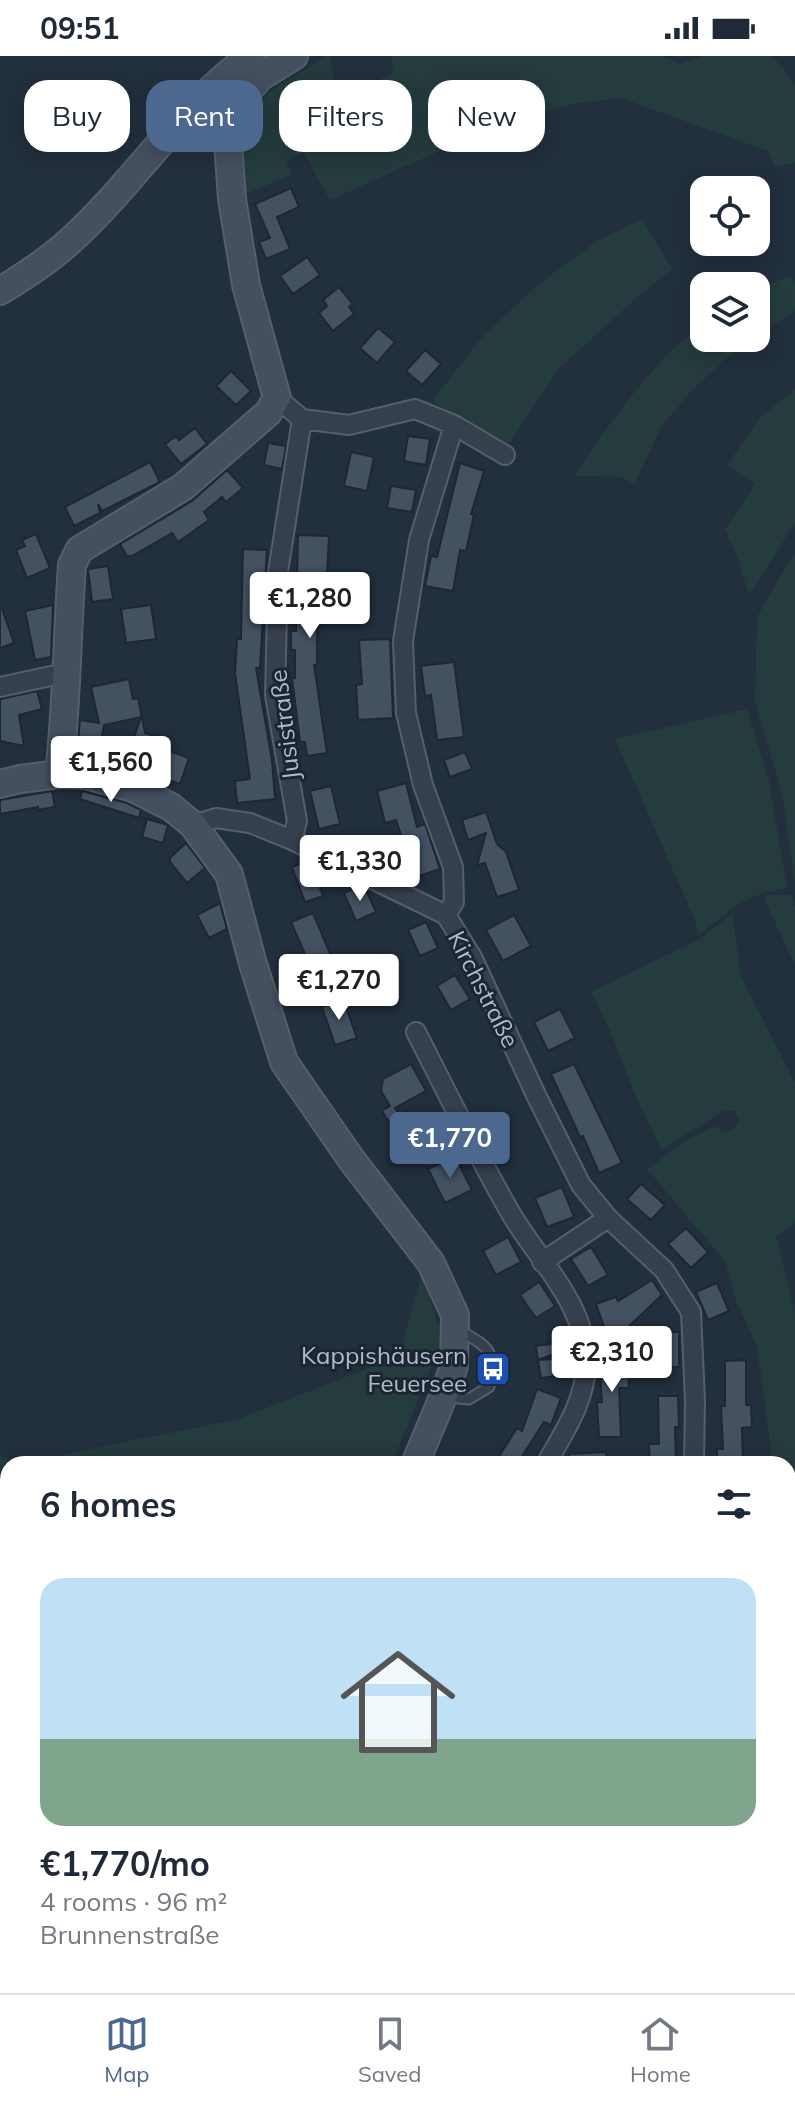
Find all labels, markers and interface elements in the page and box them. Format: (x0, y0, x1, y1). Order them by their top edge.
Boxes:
text: 09:51 (40, 9, 119, 47)
chip: Buy (24, 80, 130, 152)
chip: Rent (146, 80, 263, 152)
chip: Filters (279, 80, 412, 152)
chip: New (428, 80, 545, 152)
map controls (690, 176, 770, 352)
button: locate (690, 176, 770, 256)
button: layers (690, 272, 770, 352)
pin: €1,280 (245, 572, 375, 640)
text: €1,280 (268, 581, 352, 614)
street label: Jusistraße (262, 668, 306, 782)
pin: €1,560 (46, 736, 176, 804)
text: €1,560 (69, 745, 153, 778)
pin: €1,330 (295, 835, 425, 903)
text: €1,330 (318, 844, 402, 877)
street label: Kirchstraße (442, 926, 526, 1052)
pin: €1,270 (274, 954, 404, 1022)
text: €1,270 (297, 963, 381, 996)
pin: €1,770 (385, 1112, 515, 1180)
text: €1,770 (408, 1121, 492, 1154)
pin: €2,310 (547, 1326, 677, 1394)
text: €2,310 (570, 1335, 654, 1368)
place label: Kappishäusern Feuersee (301, 1340, 467, 1398)
bus stop icon: Kappishäusern Feuersee (474, 1350, 512, 1388)
icon: filters (712, 1482, 756, 1526)
text: 6 homes (40, 1483, 177, 1526)
icon: home (326, 1630, 470, 1774)
text: €1,770/mo (40, 1842, 210, 1885)
text: 4 rooms · 96 m² (40, 1885, 227, 1918)
text: Brunnenstraße (40, 1918, 219, 1951)
tab: Map (104, 2012, 150, 2088)
tab: Saved (358, 2012, 422, 2088)
tab: Home (630, 2012, 691, 2088)

